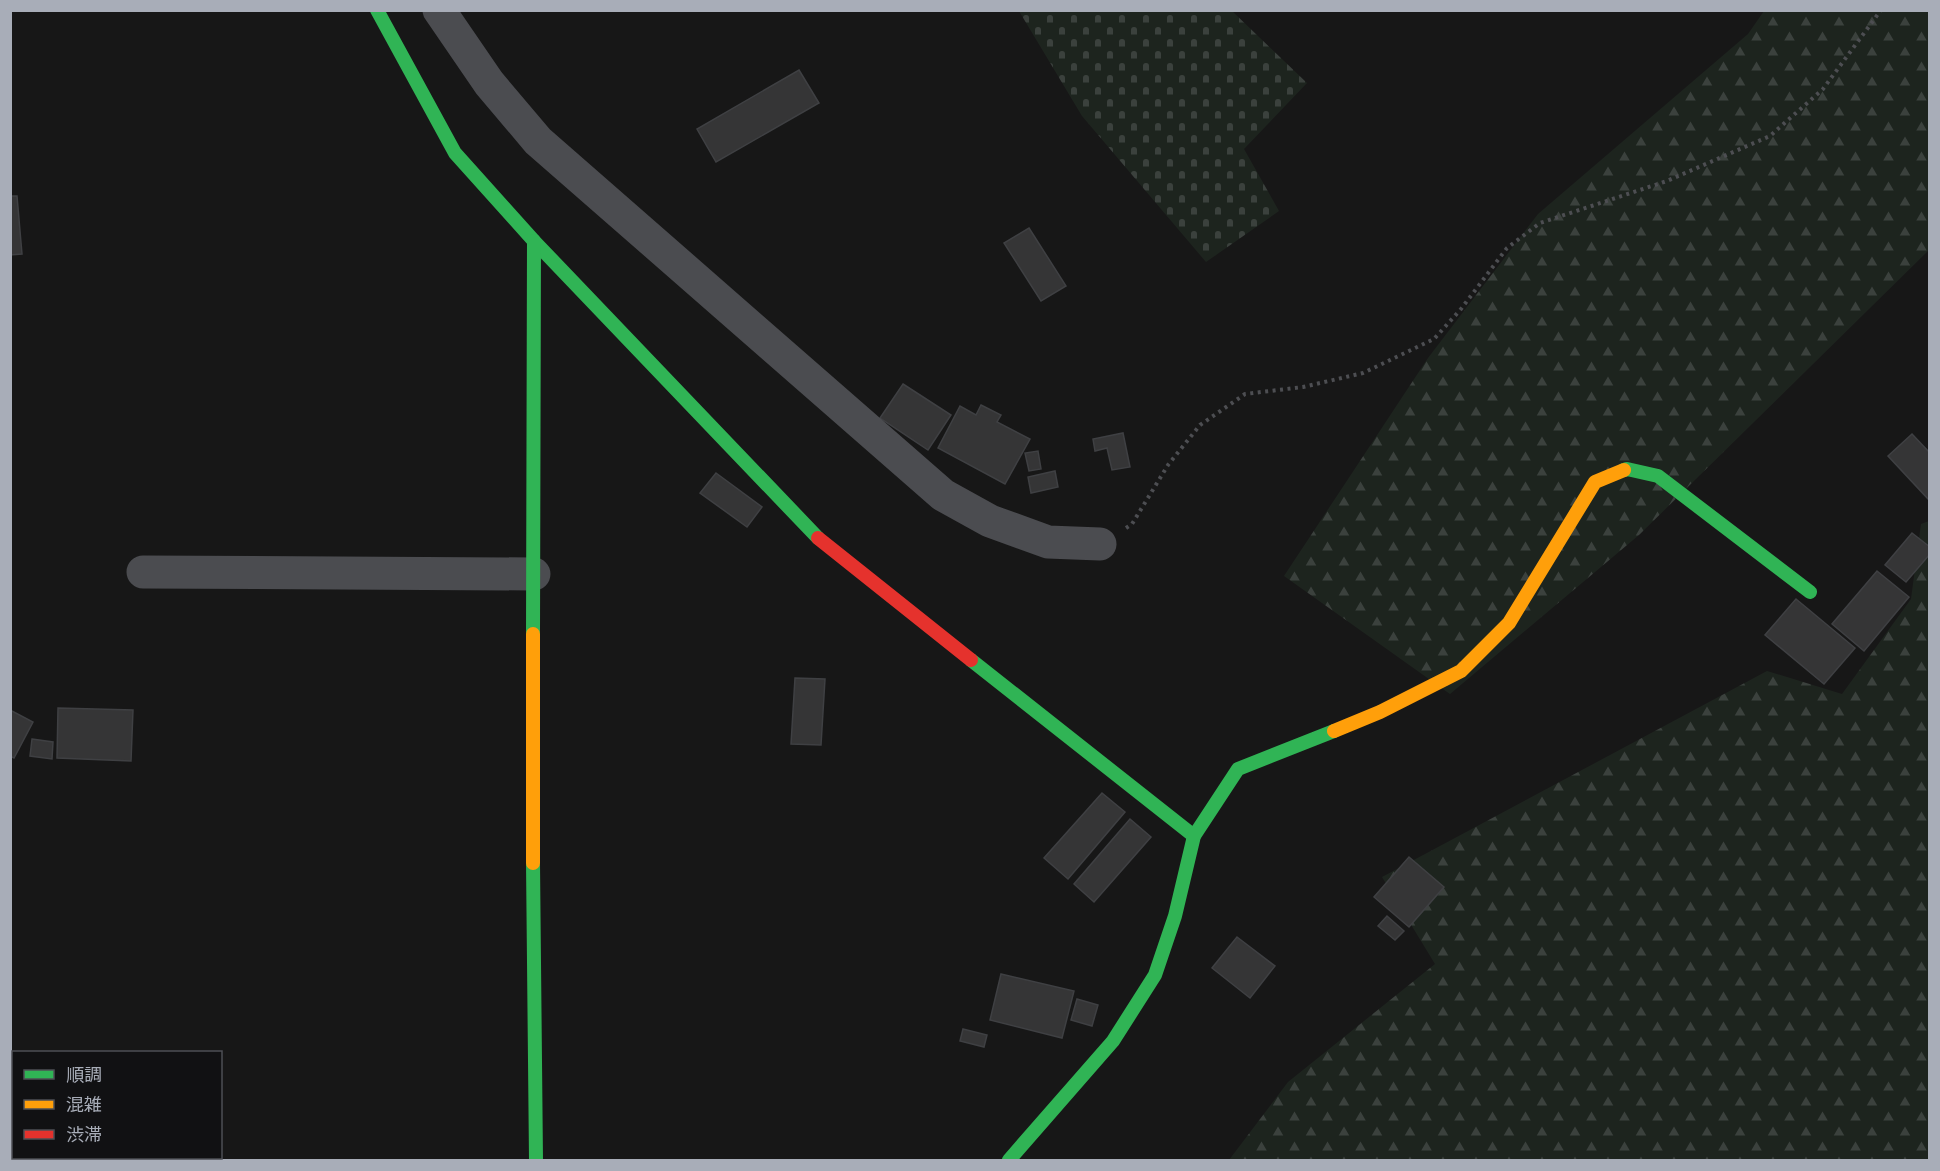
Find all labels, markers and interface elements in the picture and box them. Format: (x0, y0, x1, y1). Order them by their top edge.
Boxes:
legend (12, 1051, 222, 1159)
text: 順調 (66, 1064, 102, 1085)
text: 混雑 (66, 1094, 102, 1115)
text: 渋滞 (66, 1124, 102, 1145)

